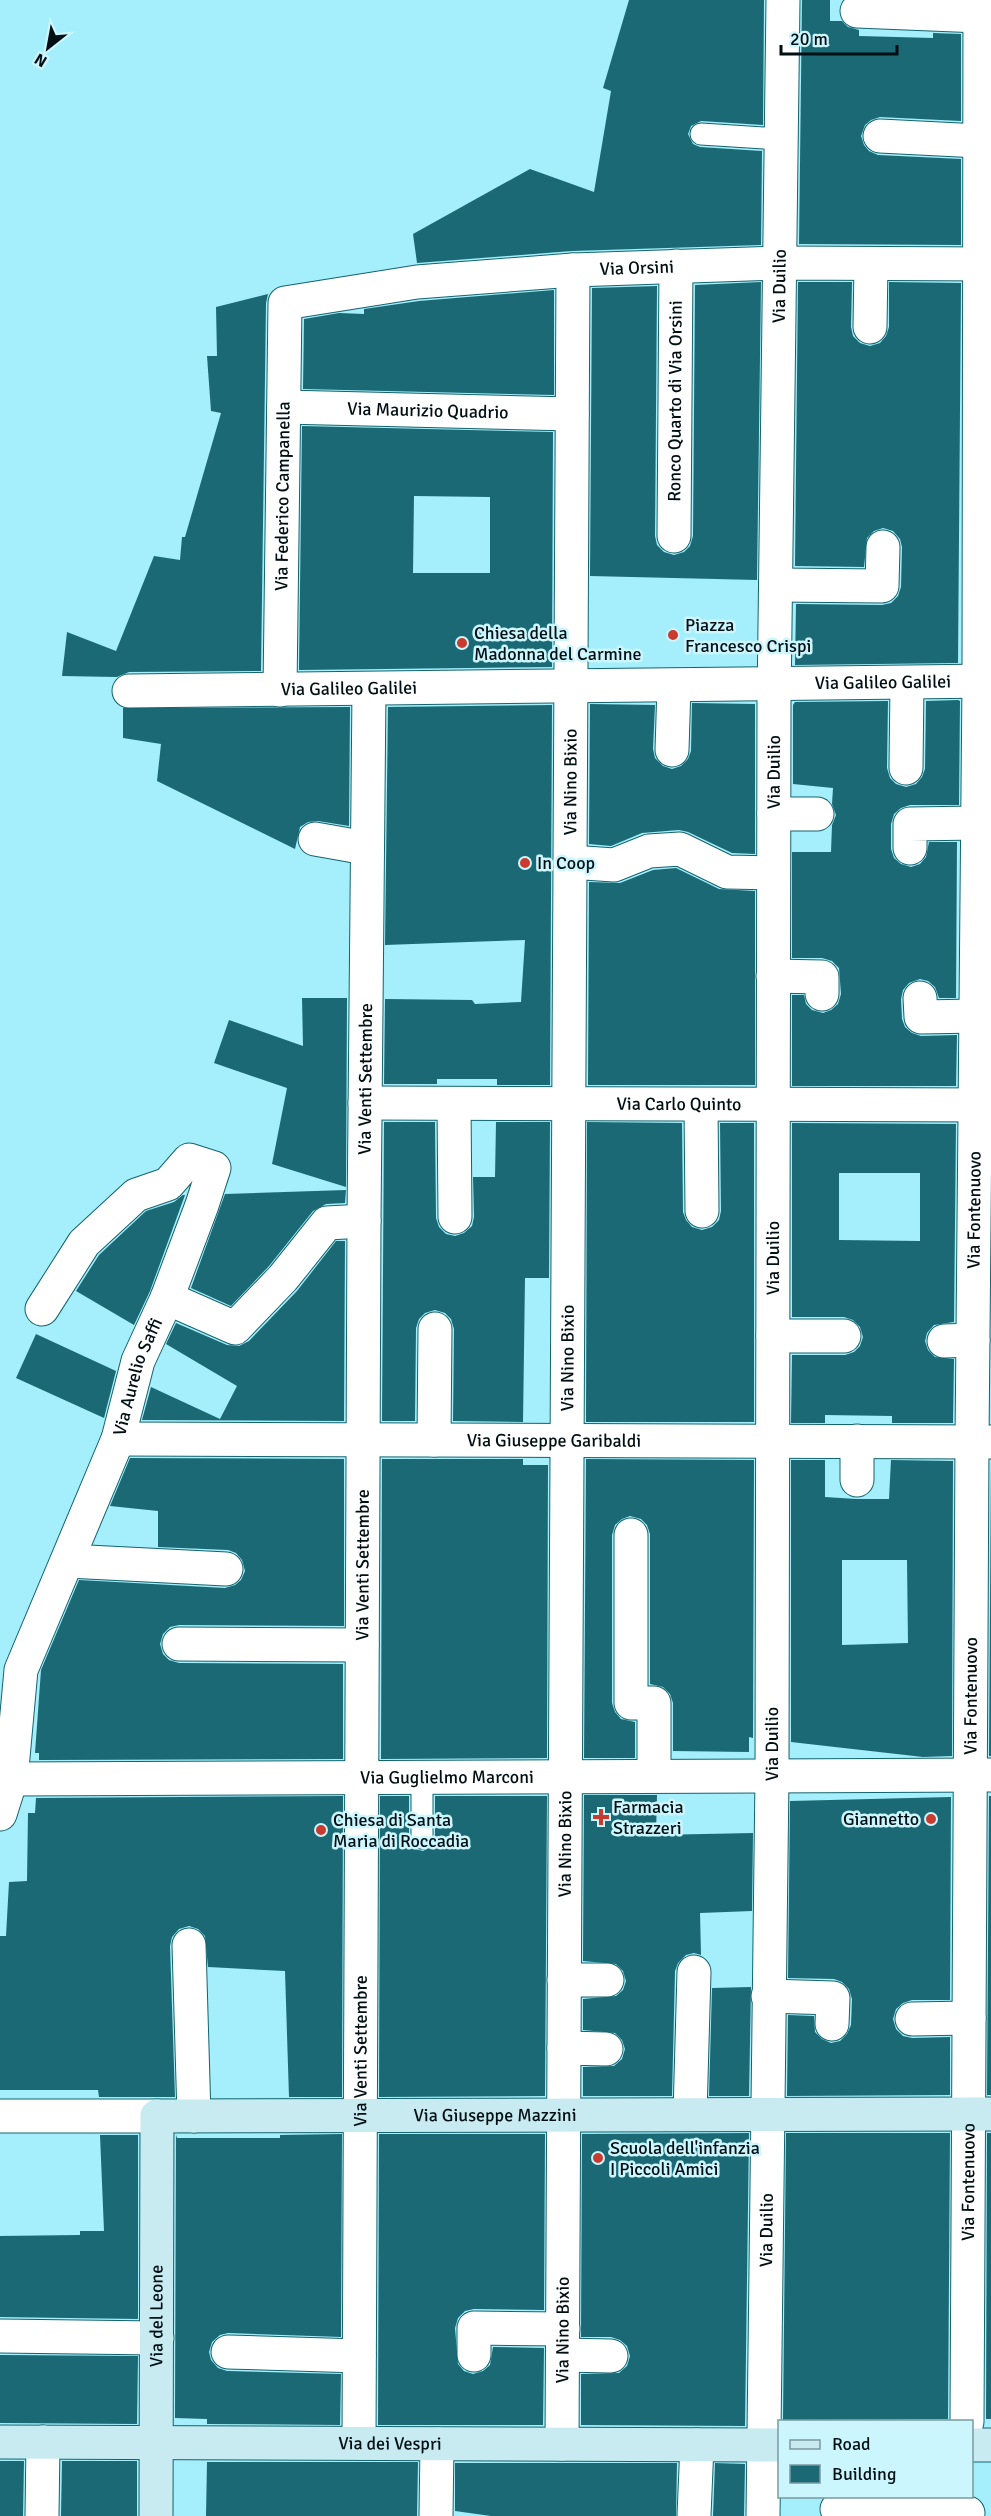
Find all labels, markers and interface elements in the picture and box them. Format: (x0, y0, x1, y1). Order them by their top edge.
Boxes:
north arrow (18, 18, 78, 78)
scale bar (781, 18, 896, 56)
text: 20 m (790, 28, 828, 50)
text: N (31, 49, 51, 71)
street label: Via Duilio (768, 249, 791, 323)
street label: Via Orsini (599, 256, 674, 280)
street label: Ronco Quarto di Via Orsini (663, 300, 687, 502)
street label: Via Maurizio Quadrio (347, 398, 509, 423)
street label: Via Federico Campanella (270, 401, 295, 591)
place label: Piazza Francesco Crispi (685, 614, 811, 657)
place label: Chiesa della Madonna del Carmine (474, 622, 642, 665)
marker: Piazza Francesco Crispi (666, 628, 680, 642)
marker: Chiesa della Madonna del Carmine (455, 636, 469, 650)
street label: Via Galileo Galilei (815, 670, 951, 694)
street label: Via Galileo Galilei (281, 677, 417, 700)
street label: Via Nino Bixio (559, 729, 582, 836)
street label: Via Duilio (763, 735, 785, 809)
place label: In Coop (537, 852, 595, 874)
marker: In Coop (518, 856, 532, 870)
street label: Via Venti Settembre (354, 1003, 377, 1155)
street label: Via Carlo Quinto (616, 1093, 742, 1115)
street label: Via Fontenuovo (963, 1151, 986, 1269)
street label: Via Duilio (762, 1221, 784, 1295)
street label: Via Nino Bixio (556, 1304, 579, 1412)
street label: Via Aurelio Saffi (108, 1314, 167, 1438)
street label: Via Giuseppe Garibaldi (467, 1429, 641, 1452)
street label: Via Venti Settembre (351, 1489, 374, 1641)
street label: Via Fontenuovo (959, 1637, 982, 1755)
street label: Via Duilio (761, 1707, 783, 1781)
street label: Via Guglielmo Marconi (360, 1766, 534, 1789)
street label: Via Nino Bixio (554, 1790, 576, 1898)
place label: Farmacia Strazzeri (613, 1796, 684, 1839)
place label: Giannetto (843, 1808, 919, 1830)
place label: Chiesa di Santa Maria di Roccadia (333, 1809, 469, 1852)
marker: Farmacia Strazzeri (594, 1810, 608, 1824)
marker: Giannetto (924, 1812, 938, 1826)
marker: Chiesa di Santa Maria di Roccadia (314, 1823, 328, 1837)
street label: Via Venti Settembre (349, 1975, 372, 2127)
street label: Via Giuseppe Mazzini (413, 2104, 577, 2126)
street label: Via Fontenuovo (957, 2123, 980, 2241)
place label: Scuola dell'infanzia I Piccoli Amici (610, 2137, 760, 2180)
marker: Scuola dell'infanzia I Piccoli Amici (591, 2151, 605, 2165)
street label: Via Duilio (755, 2193, 778, 2267)
street label: Via del Leone (145, 2265, 168, 2367)
street label: Via Nino Bixio (551, 2276, 574, 2384)
legend (778, 2420, 973, 2498)
street label: Via dei Vespri (338, 2432, 442, 2455)
text: Road (832, 2433, 871, 2455)
text: Building (832, 2463, 896, 2485)

